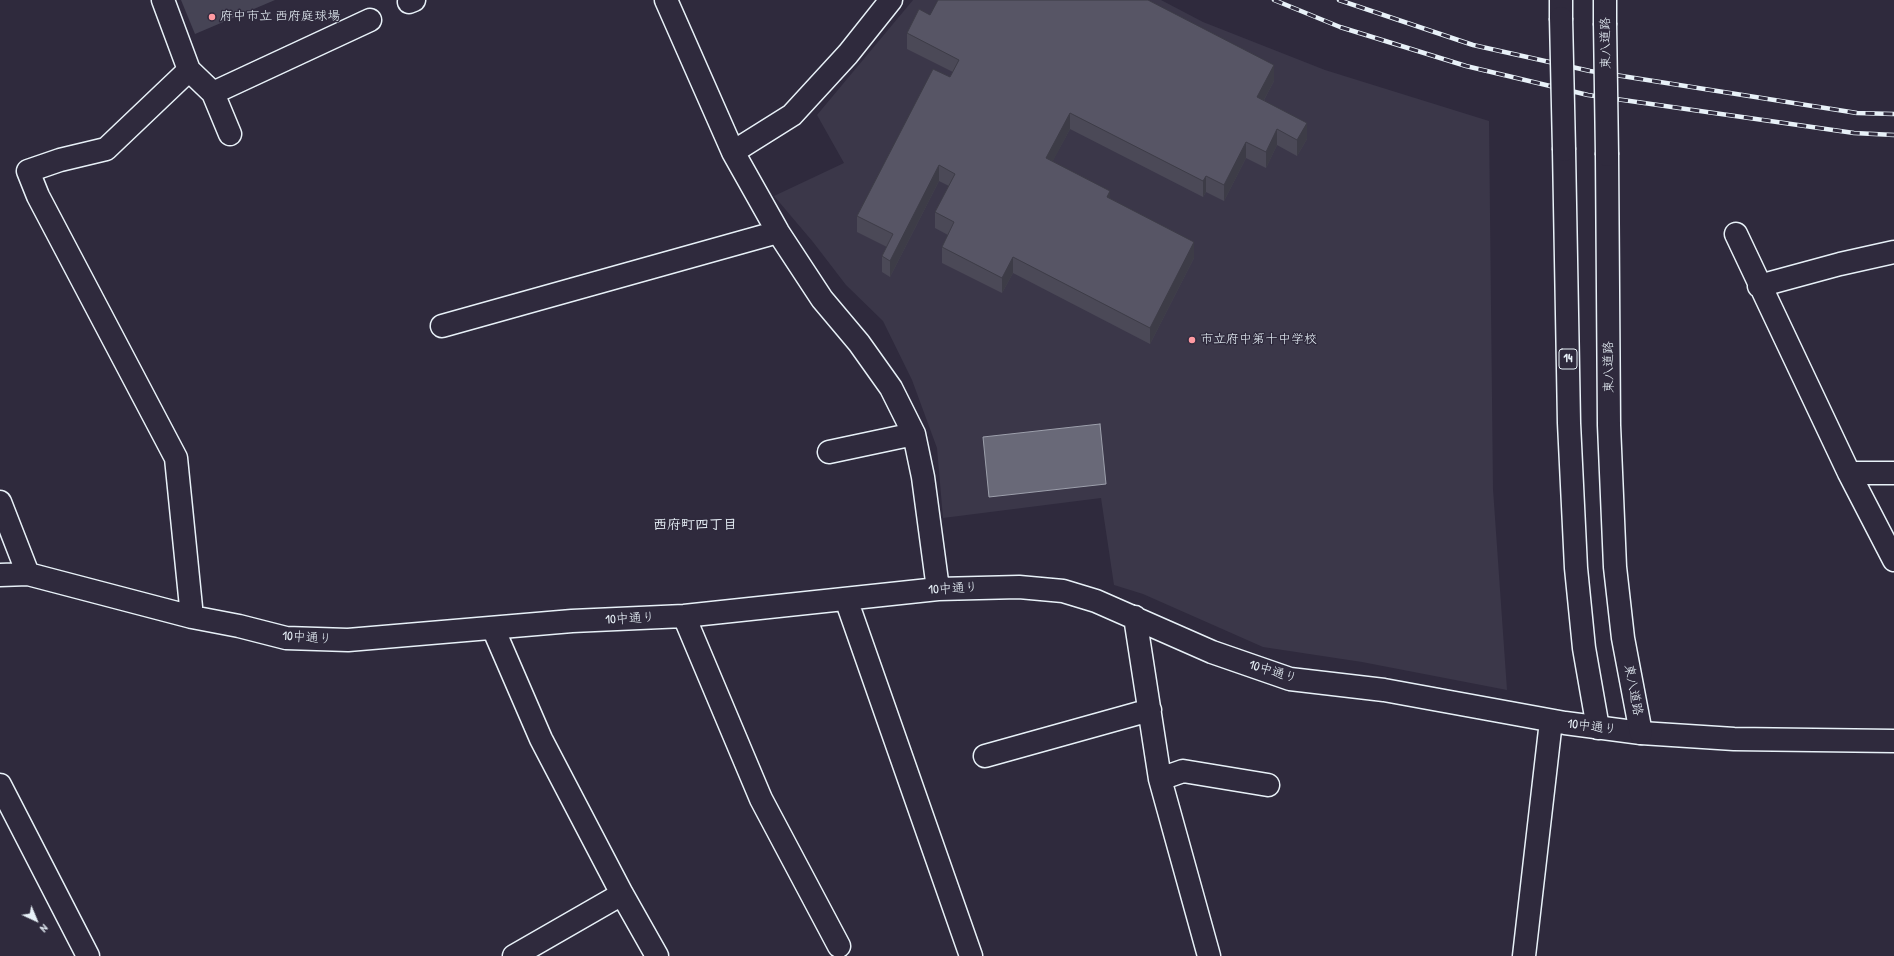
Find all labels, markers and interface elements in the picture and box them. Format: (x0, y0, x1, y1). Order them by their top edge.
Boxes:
place label: 府中市立 西府庭球場 (220, 9, 340, 25)
marker: 府中市立 西府庭球場 (207, 12, 217, 22)
street label: 東八道路 (1598, 17, 1614, 69)
place label: 市立府中第十中学校 (1200, 332, 1317, 348)
marker: 市立府中第十中学校 (1187, 335, 1197, 345)
street label: 東八道路 (1601, 341, 1617, 393)
road number: 14 (1559, 349, 1577, 369)
district label: 西府町四丁目 (653, 517, 737, 533)
street label: 10中通り (928, 580, 978, 598)
street label: 10中通り (605, 610, 655, 628)
street label: 10中通り (282, 628, 332, 648)
street label: 10中通り (1247, 657, 1299, 687)
street label: 東八道路 (1620, 663, 1646, 717)
street label: 10中通り (1566, 716, 1618, 738)
north arrow (16, 900, 56, 940)
text: N (37, 922, 51, 936)

